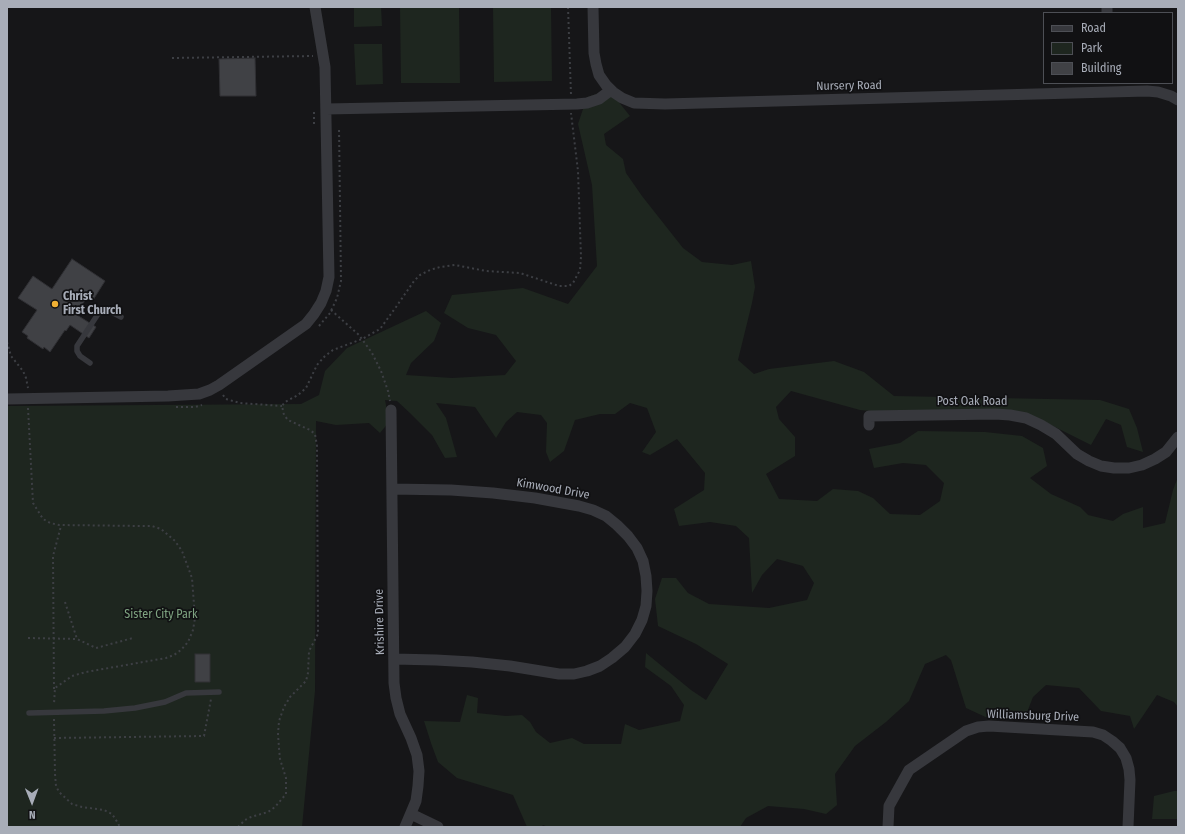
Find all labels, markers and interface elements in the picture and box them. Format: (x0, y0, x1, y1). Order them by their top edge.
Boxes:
legend (1043, 12, 1173, 84)
text: Road (1081, 21, 1106, 35)
text: Park (1081, 41, 1102, 55)
text: Building (1081, 61, 1121, 75)
street label: Nursery Road (816, 78, 882, 94)
place label: Christ First Church (63, 290, 122, 318)
marker: Christ First Church (50, 299, 60, 309)
street label: Post Oak Road (937, 395, 1007, 409)
street label: Kimwood Drive (515, 476, 591, 502)
street label: Krishire Drive (372, 589, 388, 655)
park label: Sister City Park (124, 608, 198, 622)
street label: Williamsburg Drive (987, 707, 1079, 725)
north arrow (12, 782, 52, 822)
text: N (29, 808, 36, 821)

